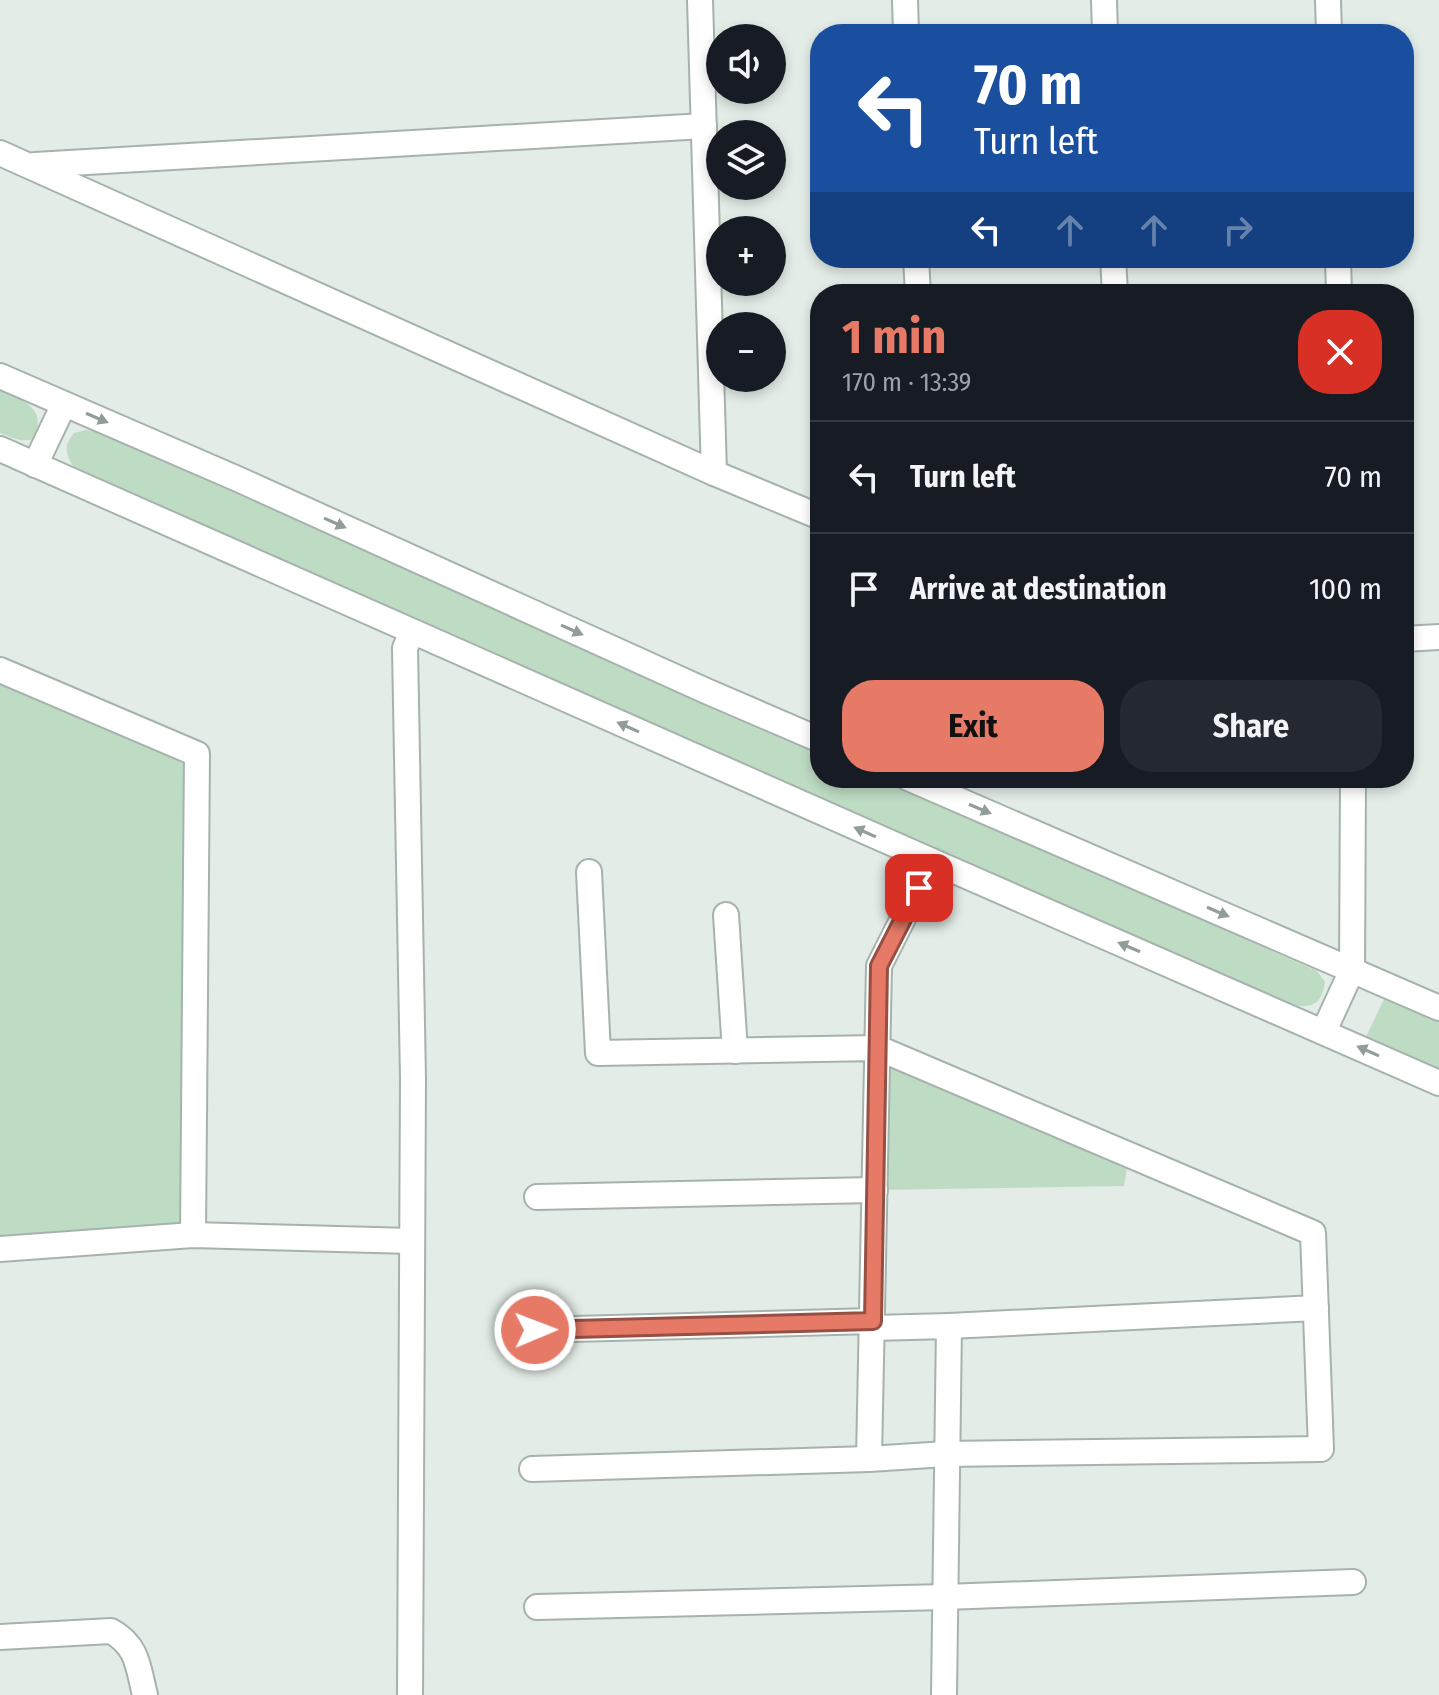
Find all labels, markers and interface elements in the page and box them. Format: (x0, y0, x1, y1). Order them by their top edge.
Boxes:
map controls (706, 24, 786, 392)
button: sound (706, 24, 786, 104)
text: 70 m (974, 52, 1082, 119)
icon: left (842, 56, 946, 160)
button: layers (706, 120, 786, 200)
text: Turn left (974, 120, 1098, 164)
icon: left (964, 208, 1008, 252)
icon: ahead (1048, 208, 1092, 252)
icon: ahead (1132, 208, 1176, 252)
icon: right (1216, 208, 1260, 252)
button: + (706, 216, 786, 296)
text: 1 min (842, 308, 947, 366)
button: close (1298, 310, 1382, 394)
button: − (706, 312, 786, 392)
text: 170 m · 13:39 (842, 367, 971, 398)
one-way arrow (85, 412, 109, 425)
icon: left (842, 455, 886, 499)
text: Turn left (910, 459, 1016, 495)
text: 70 m (1324, 459, 1382, 495)
one-way arrow (323, 516, 347, 530)
icon: arrive (842, 567, 886, 611)
text: Arrive at destination (910, 571, 1167, 607)
text: 100 m (1309, 571, 1382, 607)
one-way arrow (560, 623, 584, 637)
button: Exit (842, 680, 1104, 772)
button: Share (1120, 680, 1382, 772)
one-way arrow (616, 720, 639, 734)
one-way arrow (968, 802, 992, 816)
one-way arrow (854, 825, 877, 839)
pin (885, 854, 953, 922)
icon: arrive (897, 866, 941, 910)
one-way arrow (1207, 906, 1230, 919)
one-way arrow (1118, 940, 1141, 954)
one-way arrow (1356, 1044, 1380, 1058)
position arrow (493, 1288, 577, 1372)

